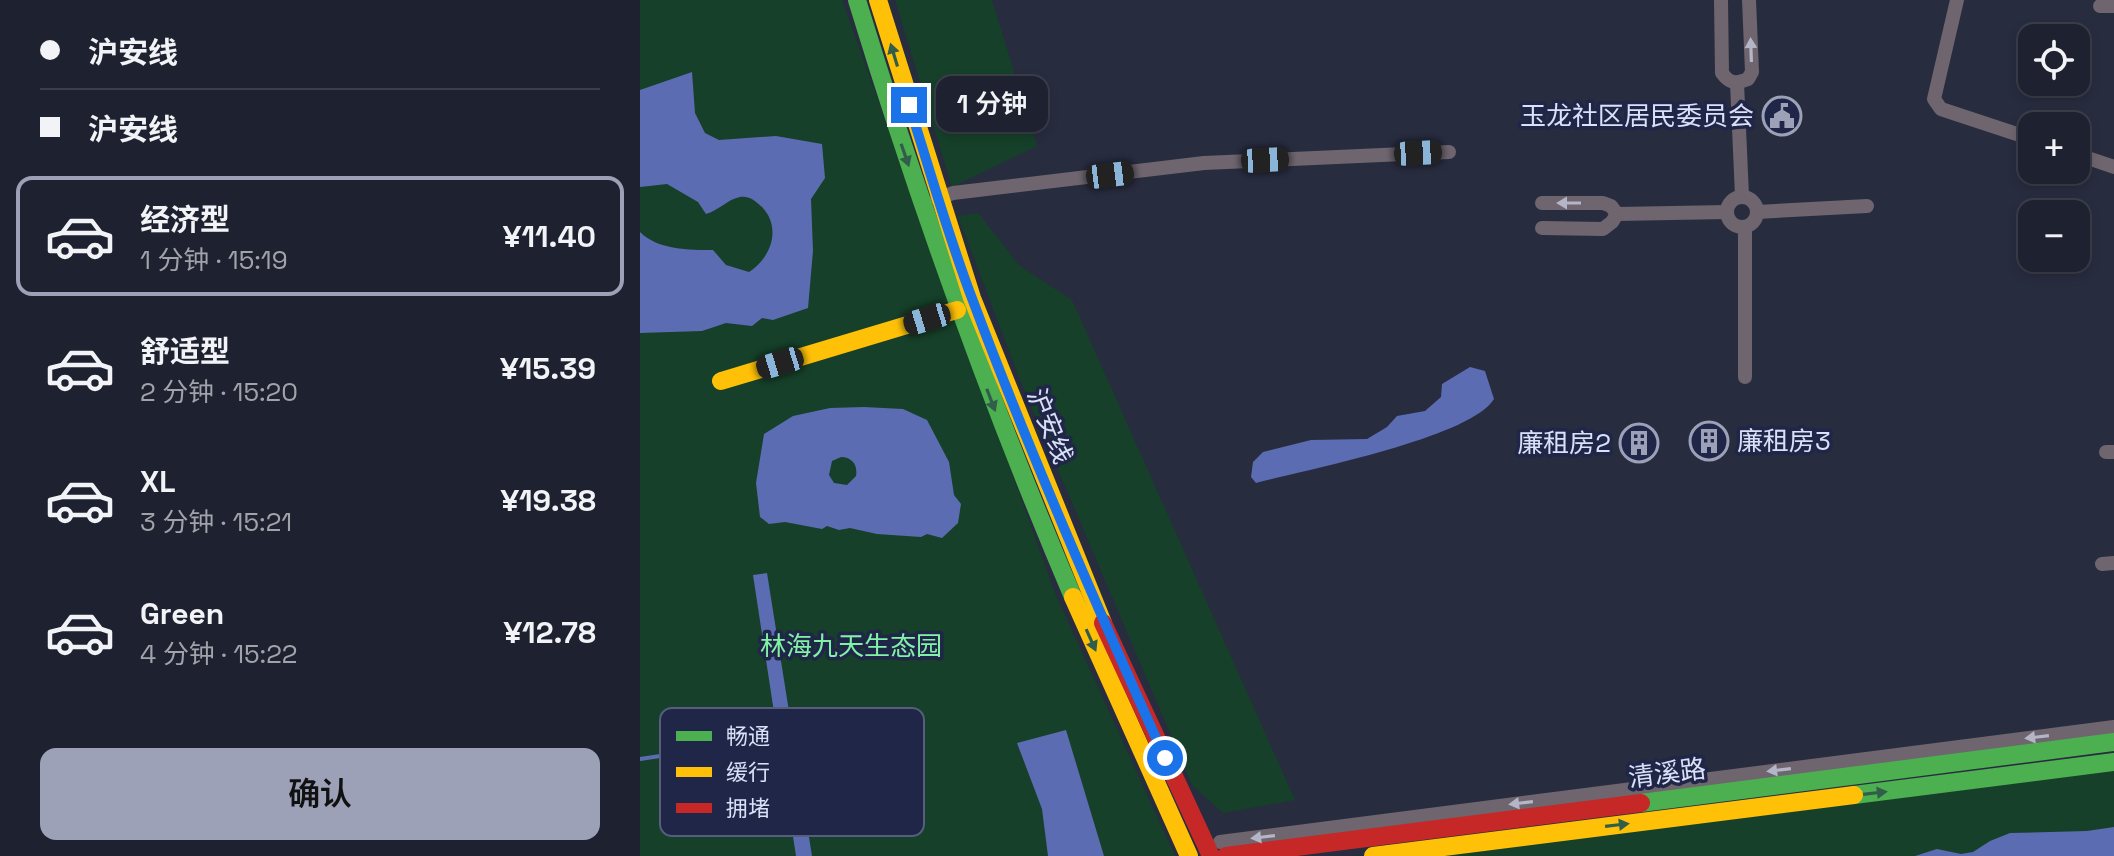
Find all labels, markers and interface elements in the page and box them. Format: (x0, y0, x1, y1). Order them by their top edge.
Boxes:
map controls (2018, 24, 2090, 272)
button: locate (2018, 24, 2090, 96)
text: 沪安线 (88, 33, 178, 72)
one-way arrow (1744, 37, 1757, 62)
one-way arrow (887, 43, 900, 67)
callout: 1 分钟 (937, 77, 1049, 133)
route end (891, 87, 927, 123)
text: 1 分钟 (957, 87, 1027, 121)
public building icon: 玉龙社区居民委员会 (1761, 95, 1803, 137)
place label: 玉龙社区居民委员会 (1520, 99, 1754, 133)
text: 沪安线 (88, 110, 178, 149)
button: + (2018, 112, 2090, 184)
car (1393, 140, 1443, 166)
one-way arrow (899, 143, 911, 167)
car (1240, 147, 1290, 173)
car (1085, 160, 1135, 190)
one-way arrow (1556, 197, 1581, 209)
icon: car (44, 200, 116, 272)
text: 经济型 (140, 200, 230, 239)
button: − (2018, 200, 2090, 272)
text: ¥11.40 (503, 217, 596, 256)
text: 1 分钟 · 15:19 (140, 243, 288, 277)
car (901, 301, 953, 337)
icon: car (44, 332, 116, 404)
text: 舒适型 (140, 332, 230, 371)
car (754, 345, 806, 381)
text: ¥15.39 (500, 349, 596, 388)
text: 2 分钟 · 15:20 (140, 375, 298, 409)
street label: 沪安线 (1020, 383, 1080, 469)
one-way arrow (985, 388, 998, 412)
building icon: 廉租房3 (1688, 420, 1730, 462)
building icon: 廉租房2 (1618, 422, 1660, 464)
place label: 廉租房3 (1737, 424, 1831, 458)
place label: 廉租房2 (1517, 426, 1611, 460)
text: XL (140, 462, 176, 501)
icon: car (44, 464, 116, 536)
text: ¥19.38 (500, 481, 596, 520)
text: 3 分钟 · 15:21 (140, 505, 292, 539)
text: Green (140, 594, 224, 633)
icon: car (44, 596, 116, 668)
text: ¥12.78 (503, 613, 596, 652)
one-way arrow (1084, 628, 1097, 652)
park label: 林海九天生态园 (760, 629, 942, 663)
text: 4 分钟 · 15:22 (140, 637, 298, 671)
legend (660, 708, 924, 836)
text: 畅通 (726, 722, 770, 750)
one-way arrow (2024, 731, 2049, 744)
route start (1147, 740, 1183, 776)
button: 确认 (40, 748, 600, 840)
street label: 清溪路 (1626, 751, 1708, 795)
text: 缓行 (726, 758, 770, 786)
one-way arrow (1766, 764, 1791, 777)
one-way arrow (1863, 786, 1888, 799)
text: 拥堵 (726, 794, 770, 822)
one-way arrow (1508, 797, 1533, 810)
one-way arrow (1605, 819, 1630, 832)
one-way arrow (1250, 830, 1275, 843)

